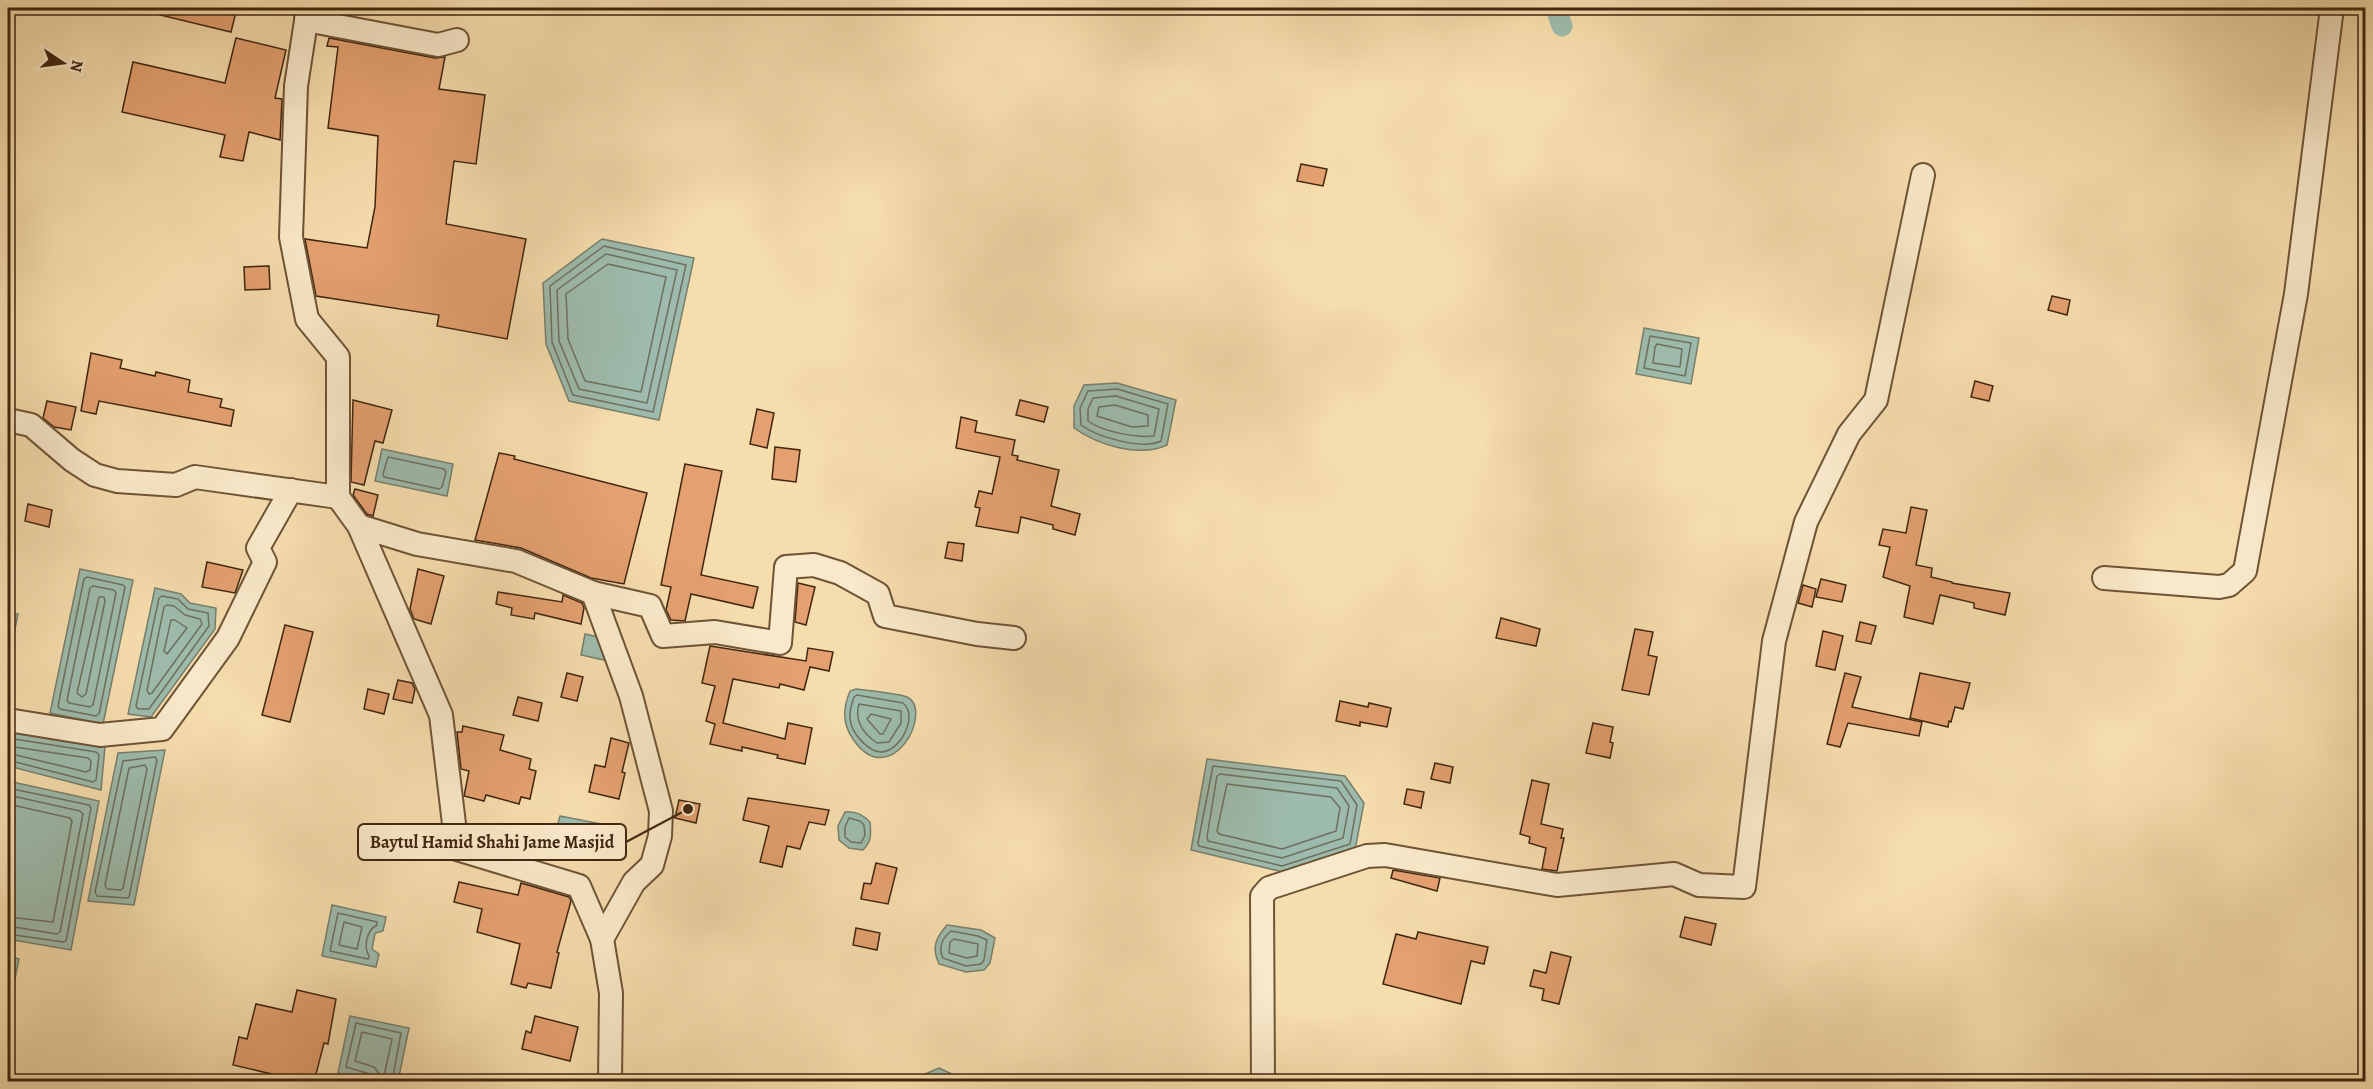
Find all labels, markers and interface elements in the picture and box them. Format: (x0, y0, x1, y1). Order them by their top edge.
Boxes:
north arrow (33, 33, 93, 93)
text: N (65, 58, 89, 75)
callout: Baytul Hamid Shahi Jame Masjid (358, 824, 626, 860)
text: Baytul Hamid Shahi Jame Masjid (370, 830, 615, 854)

